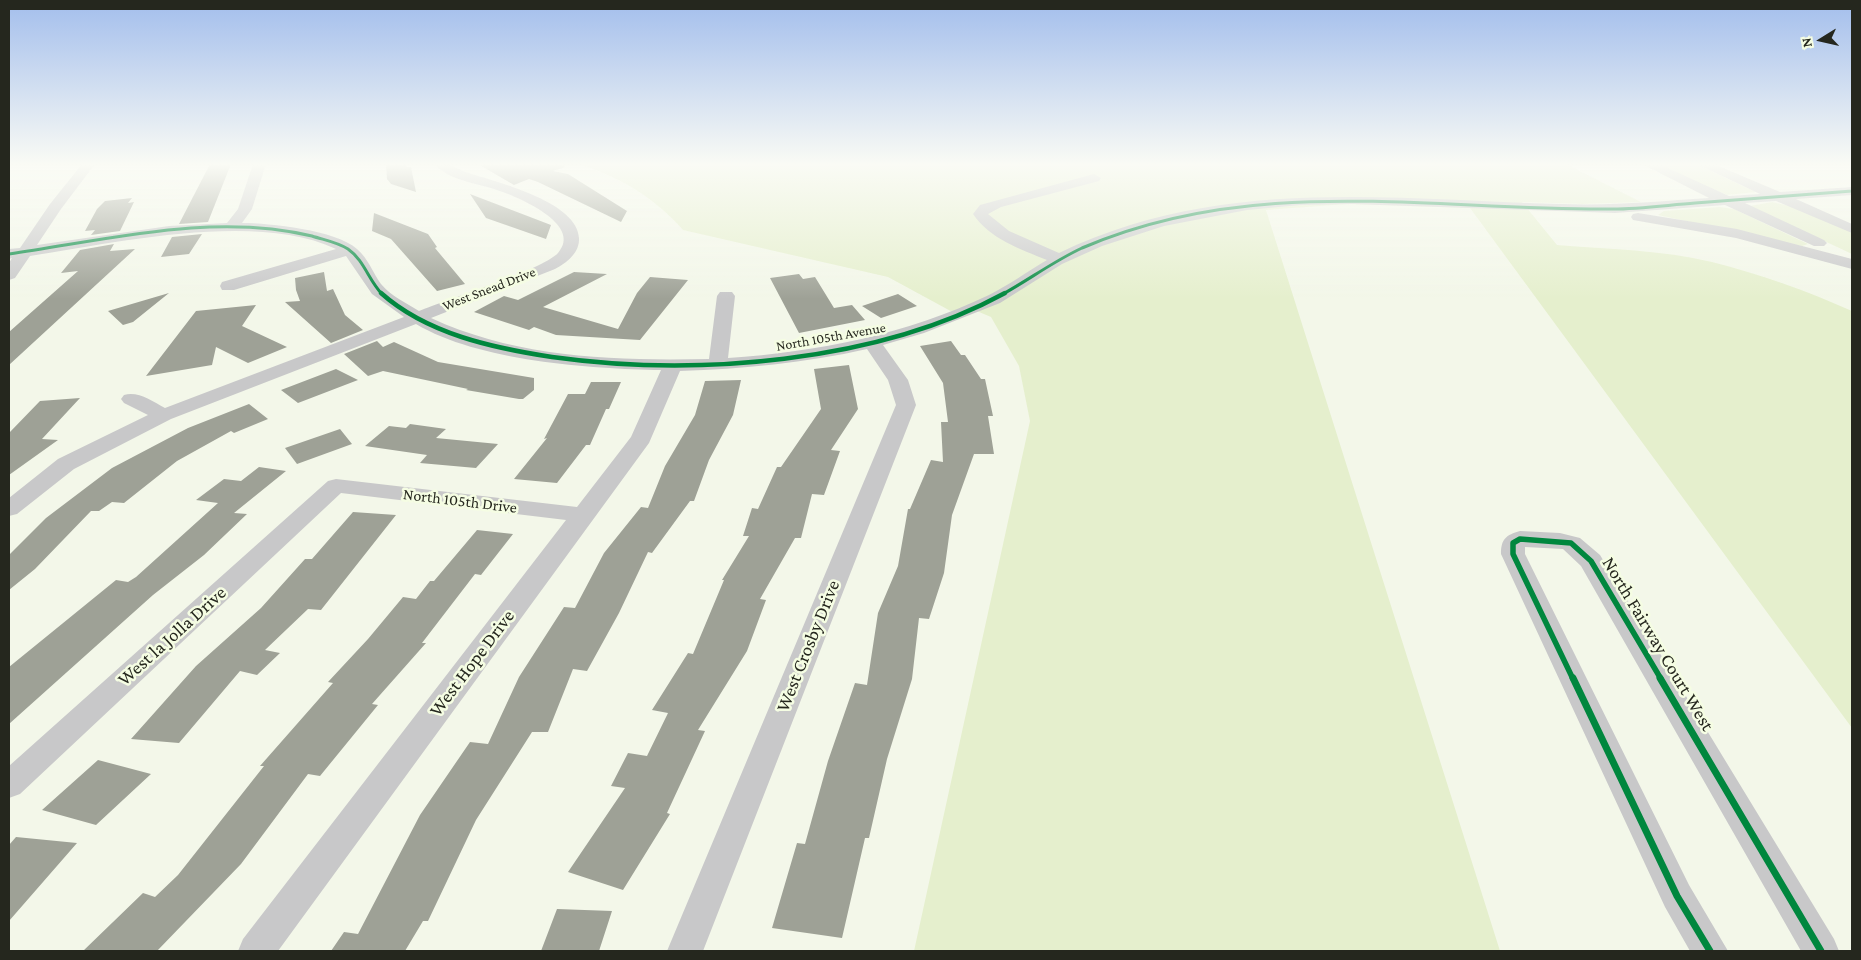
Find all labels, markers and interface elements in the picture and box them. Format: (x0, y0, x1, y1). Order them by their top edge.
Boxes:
north arrow (1796, 15, 1846, 65)
text: N (1798, 37, 1815, 49)
street label: West Snead Drive (440, 264, 538, 314)
street label: North 105th Avenue (775, 319, 887, 355)
street label: North 105th Drive (402, 484, 518, 518)
street label: North Fairway Court West (1597, 553, 1719, 735)
street label: West Crosby Drive (771, 577, 845, 715)
street label: West la Jolla Drive (113, 581, 231, 691)
street label: West Hope Drive (425, 605, 519, 721)

